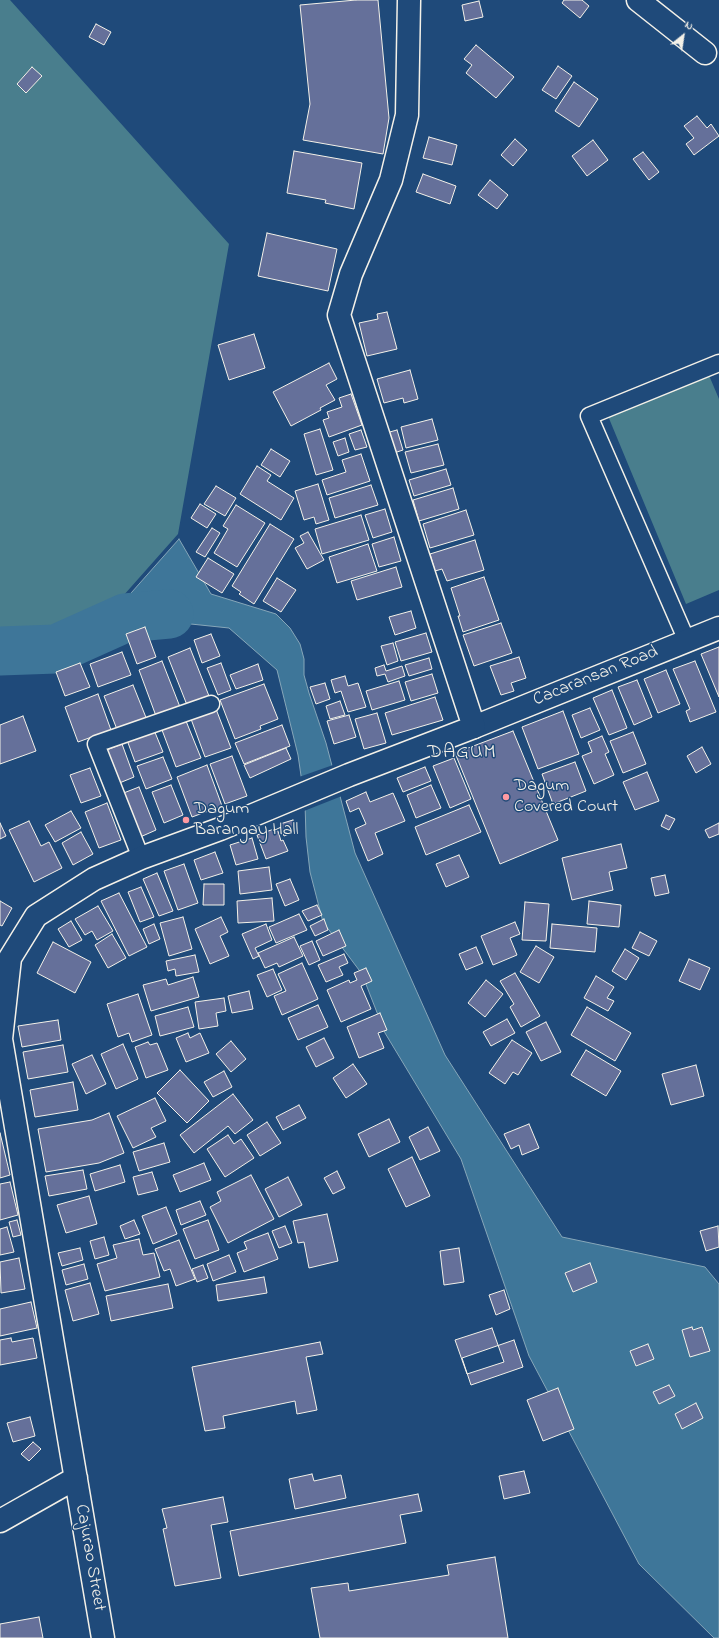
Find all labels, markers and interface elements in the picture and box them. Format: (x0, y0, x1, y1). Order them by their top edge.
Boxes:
north arrow (663, 16, 703, 56)
text: N (682, 17, 696, 34)
street label: Cacaransan Road (530, 642, 662, 712)
district label: DAGUM (427, 742, 497, 766)
place label: Dagum Covered Court (514, 776, 618, 818)
marker: Dagum Covered Court (501, 792, 511, 802)
place label: Dagum Barangay Hall (194, 799, 299, 842)
marker: Dagum Barangay Hall (181, 815, 191, 825)
street label: Cajurao Street (69, 1503, 109, 1613)

